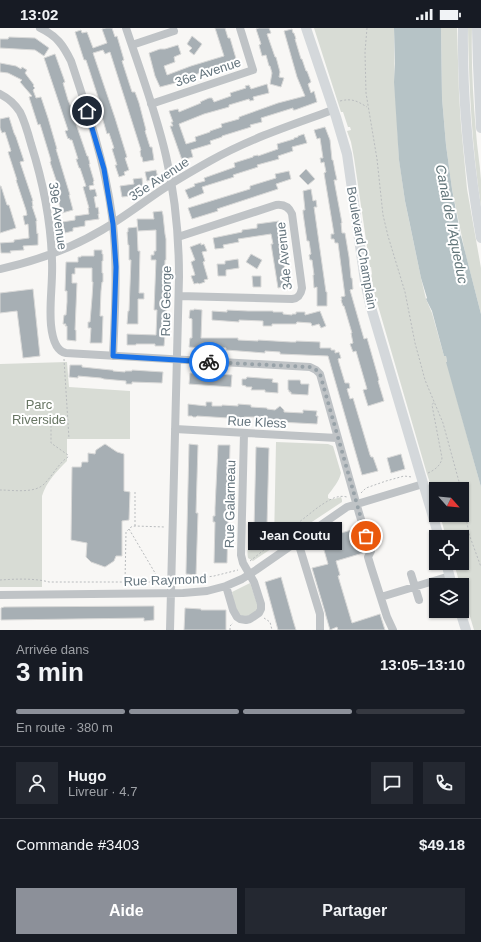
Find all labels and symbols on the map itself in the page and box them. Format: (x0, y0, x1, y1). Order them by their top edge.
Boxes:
street label: 36e Avenue (173, 54, 243, 90)
pin (70, 94, 104, 128)
street label: 35e Avenue (126, 154, 192, 204)
water label: Canal de l'Aqueduc (433, 163, 471, 285)
street label: 39e Avenue (46, 181, 70, 251)
street label: Boulevard Champlain (344, 185, 380, 311)
street label: 34e Avenue (273, 221, 295, 291)
street label: Rue George (158, 265, 174, 337)
courier (189, 342, 229, 382)
park label: Parc Riverside (12, 397, 66, 427)
street label: Rue Kless (227, 413, 287, 431)
street label: Rue Galarneau (222, 460, 238, 548)
north arrow (429, 482, 469, 522)
pin (349, 519, 383, 553)
callout: Jean Coutu (248, 522, 342, 550)
street label: Rue Raymond (123, 571, 207, 589)

